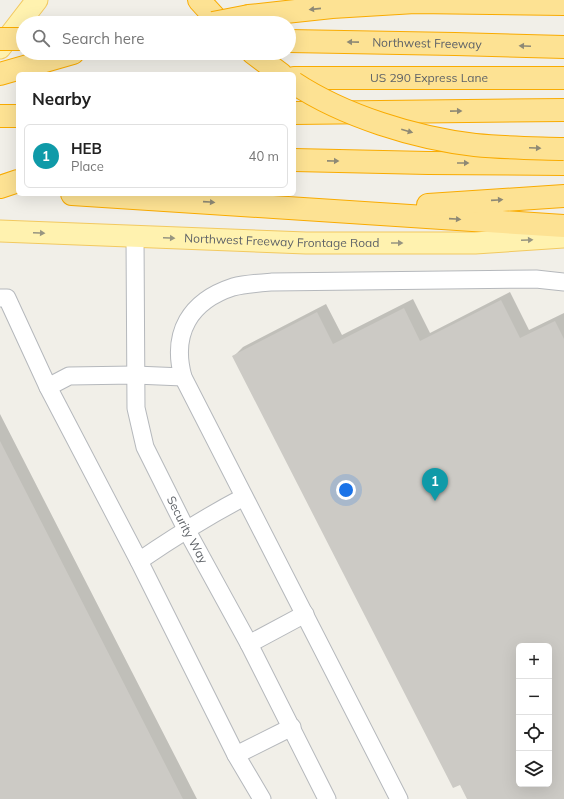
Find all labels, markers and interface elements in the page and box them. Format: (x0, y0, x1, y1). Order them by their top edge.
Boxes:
one-way arrow (309, 6, 321, 12)
search box (16, 16, 296, 60)
icon: search (30, 27, 52, 49)
text: Search here (62, 29, 144, 48)
street label: Northwest Freeway (372, 35, 483, 52)
one-way arrow (346, 39, 359, 45)
one-way arrow (518, 43, 531, 49)
street label: US 290 Express Lane (370, 70, 488, 85)
text: Nearby (32, 88, 91, 109)
one-way arrow (450, 108, 463, 114)
one-way arrow (401, 128, 413, 134)
text: HEB (71, 139, 102, 158)
one-way arrow (529, 145, 541, 152)
text: 1 (42, 148, 50, 164)
text: 40 m (249, 148, 279, 164)
text: Place (71, 158, 104, 174)
one-way arrow (327, 158, 340, 164)
one-way arrow (457, 160, 469, 167)
one-way arrow (491, 197, 503, 204)
one-way arrow (203, 199, 215, 206)
one-way arrow (449, 215, 461, 222)
one-way arrow (33, 229, 45, 236)
street label: Northwest Freeway Frontage Road (184, 230, 379, 250)
one-way arrow (163, 235, 175, 242)
one-way arrow (521, 236, 533, 243)
one-way arrow (391, 240, 404, 246)
pin: 1 (422, 468, 448, 501)
your location (336, 480, 356, 500)
street label: Security Way (164, 493, 212, 567)
map controls (516, 643, 552, 787)
button: + (516, 643, 552, 679)
button: − (516, 679, 552, 715)
button: locate (516, 715, 552, 751)
button: layers (516, 751, 552, 787)

